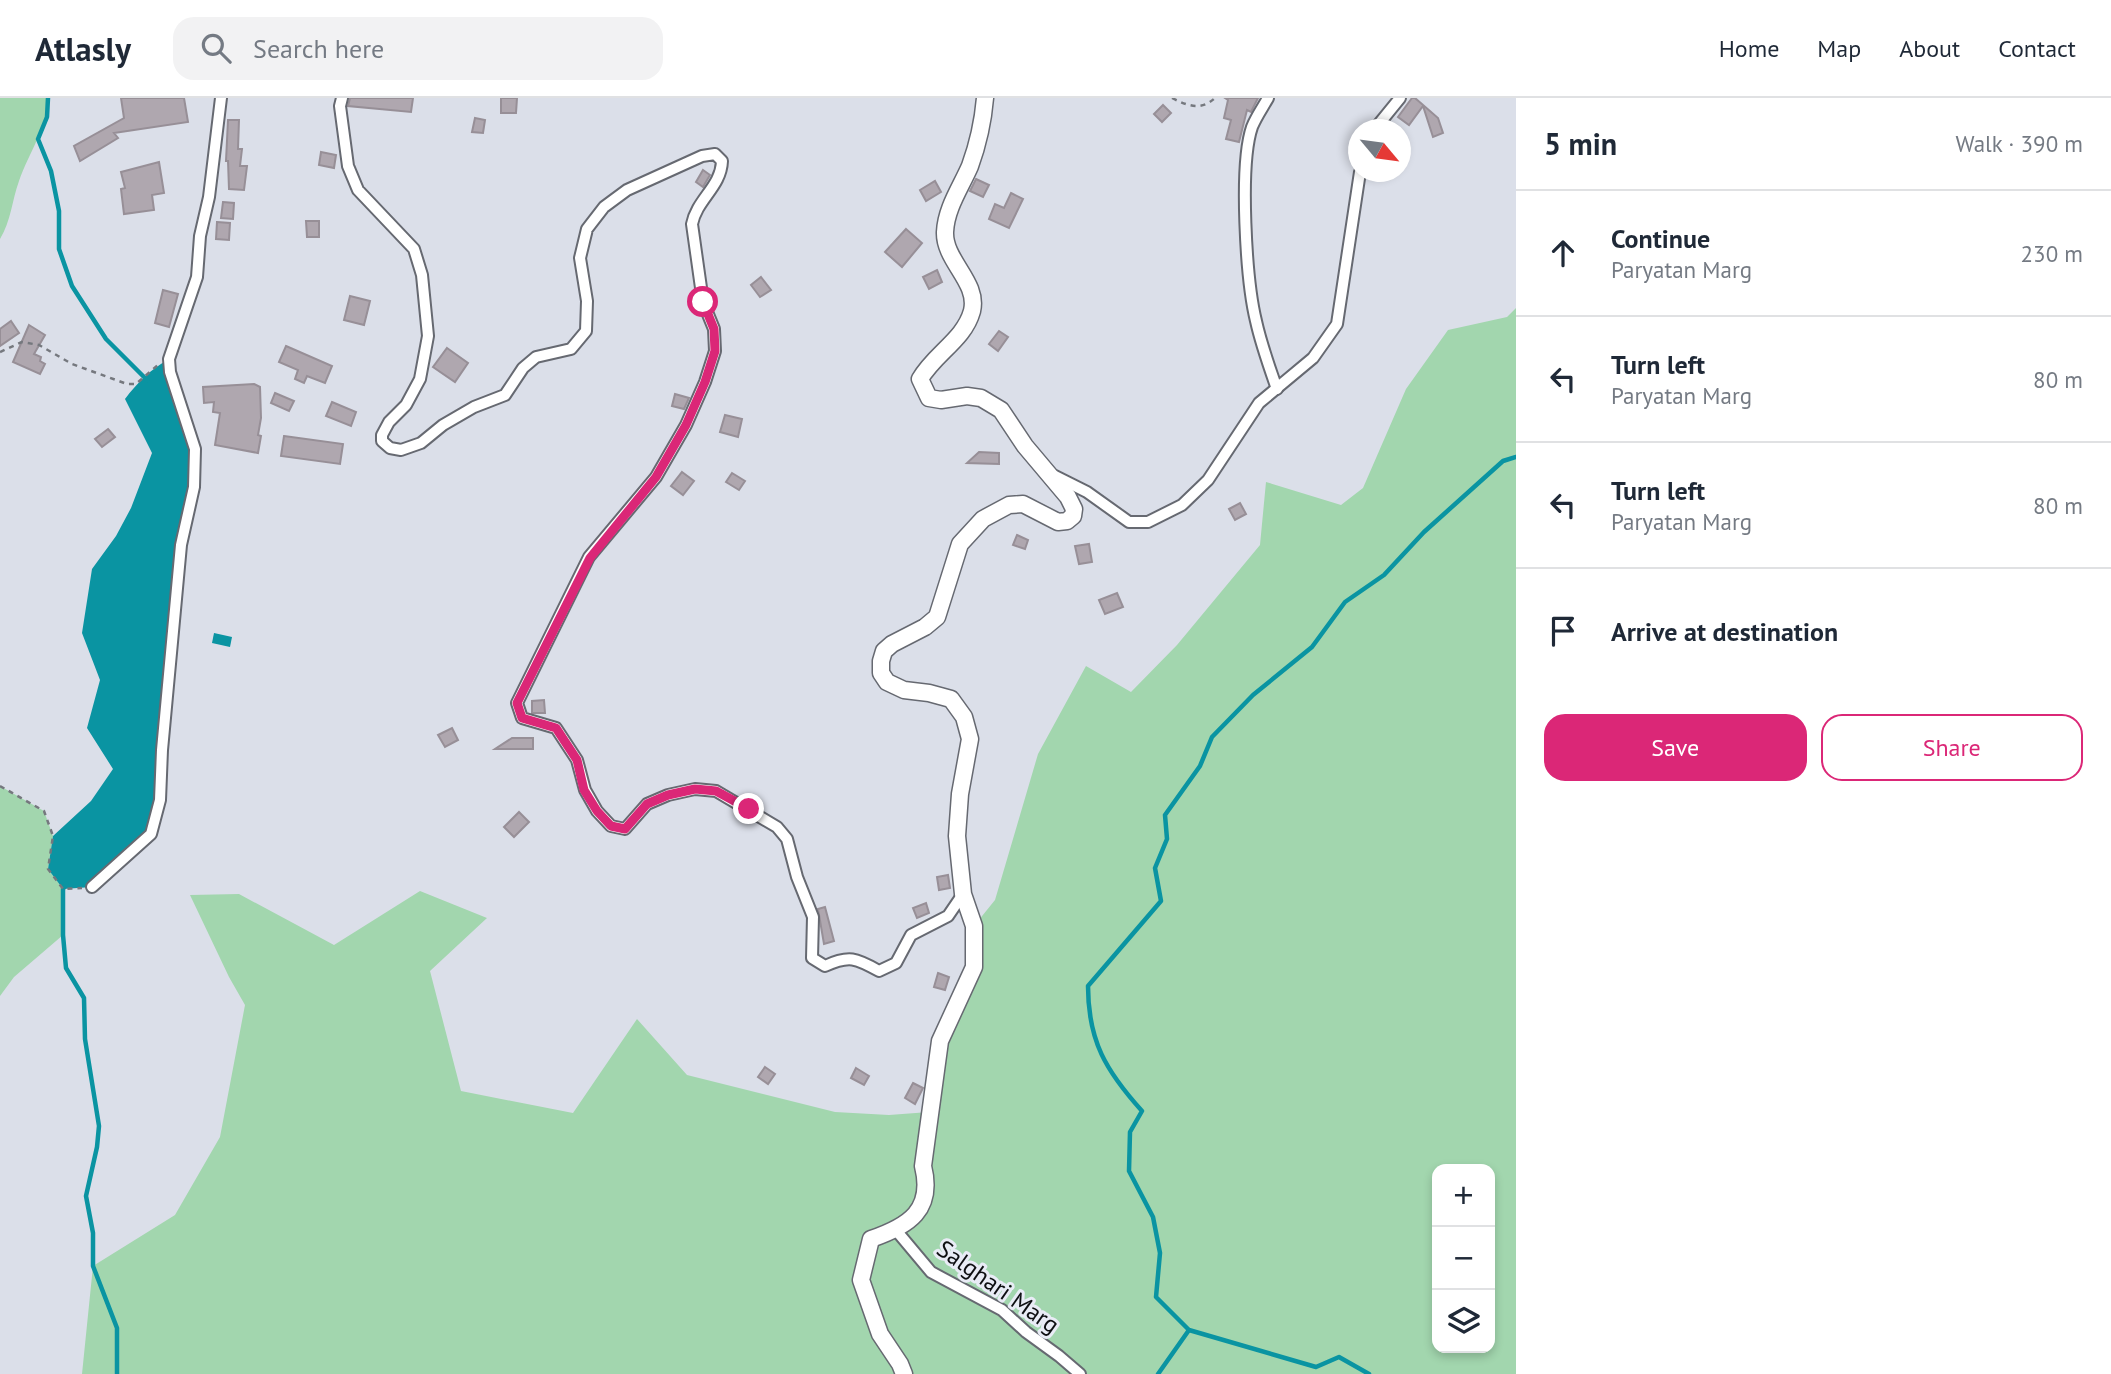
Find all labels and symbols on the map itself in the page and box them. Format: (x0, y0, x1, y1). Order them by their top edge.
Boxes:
north arrow (1348, 119, 1411, 182)
route start (687, 286, 718, 317)
route end (733, 793, 764, 824)
street label: Salghari Marg (931, 1233, 1066, 1340)

